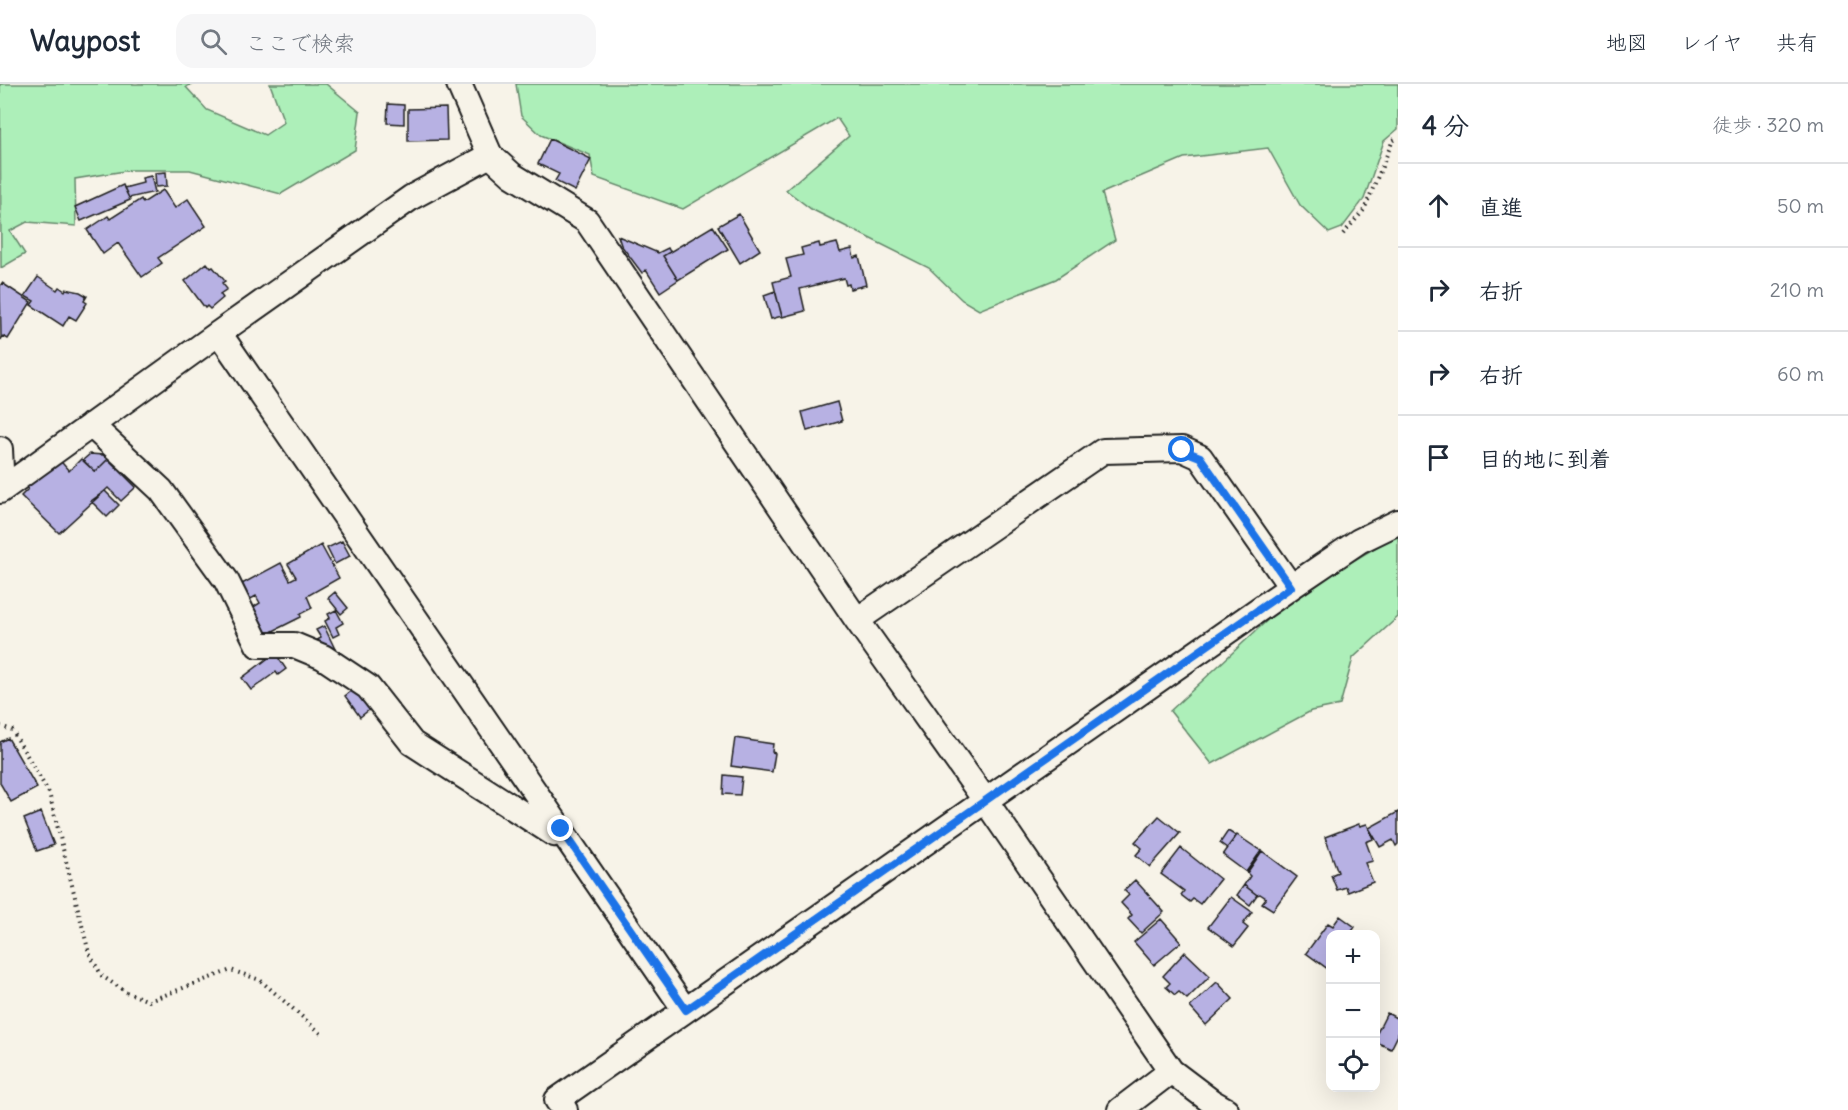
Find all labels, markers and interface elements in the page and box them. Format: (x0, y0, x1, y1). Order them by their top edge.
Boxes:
search box (176, 14, 596, 68)
text: Waypost (30, 23, 140, 59)
icon: search (197, 25, 230, 58)
text: ここで検索 (245, 29, 355, 57)
text: 地図 (1606, 29, 1648, 56)
text: レイヤ (1681, 29, 1743, 56)
text: 共有 (1776, 29, 1818, 56)
text: 4 分 (1422, 109, 1469, 142)
text: 徒歩 · 320 m (1712, 112, 1824, 137)
icon: ahead (1422, 189, 1455, 222)
text: 直進 (1479, 193, 1523, 221)
text: 50 m (1777, 193, 1824, 218)
icon: right (1422, 273, 1455, 306)
text: 右折 (1479, 277, 1523, 305)
text: 210 m (1770, 277, 1824, 302)
icon: right (1422, 357, 1455, 390)
text: 右折 (1479, 361, 1523, 389)
text: 60 m (1777, 361, 1824, 386)
route start (1168, 436, 1194, 462)
icon: arrive (1422, 441, 1455, 474)
text: 目的地に到着 (1479, 445, 1611, 473)
route end (547, 815, 573, 841)
map controls (1326, 930, 1380, 1092)
button: + (1326, 930, 1380, 984)
button: − (1326, 984, 1380, 1038)
button: locate (1326, 1038, 1380, 1092)

